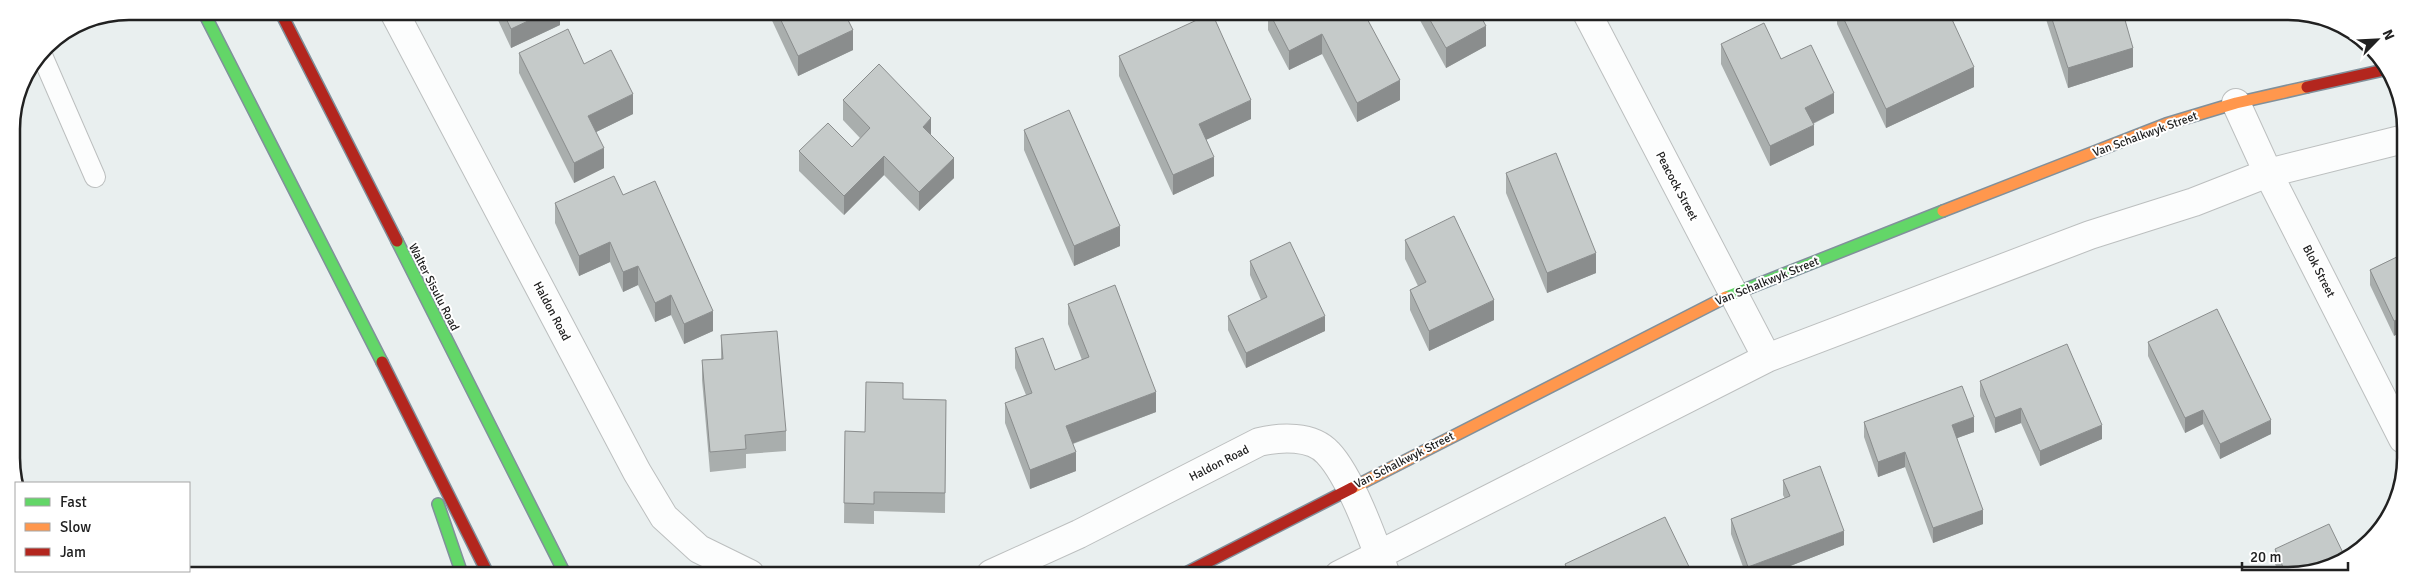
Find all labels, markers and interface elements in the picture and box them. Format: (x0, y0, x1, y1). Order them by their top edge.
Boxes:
north arrow (2352, 15, 2402, 65)
text: N (2379, 27, 2398, 43)
street label: Van Schalkwyk Street (2091, 109, 2200, 160)
street label: Peacock Street (1652, 149, 1701, 223)
street label: Walter Sisulu Road (405, 241, 462, 334)
street label: Blok Street (2299, 243, 2338, 300)
street label: Van Schalkwyk Street (1713, 254, 1821, 309)
street label: Haldon Road (530, 279, 573, 343)
street label: Van Schalkwyk Street (1352, 429, 1457, 492)
street label: Haldon Road (1187, 442, 1252, 485)
legend (15, 482, 190, 572)
text: Fast (60, 493, 87, 511)
text: Slow (60, 518, 91, 536)
scale bar (2242, 540, 2348, 572)
text: Jam (60, 543, 86, 561)
text: 20 m (2250, 548, 2281, 566)

